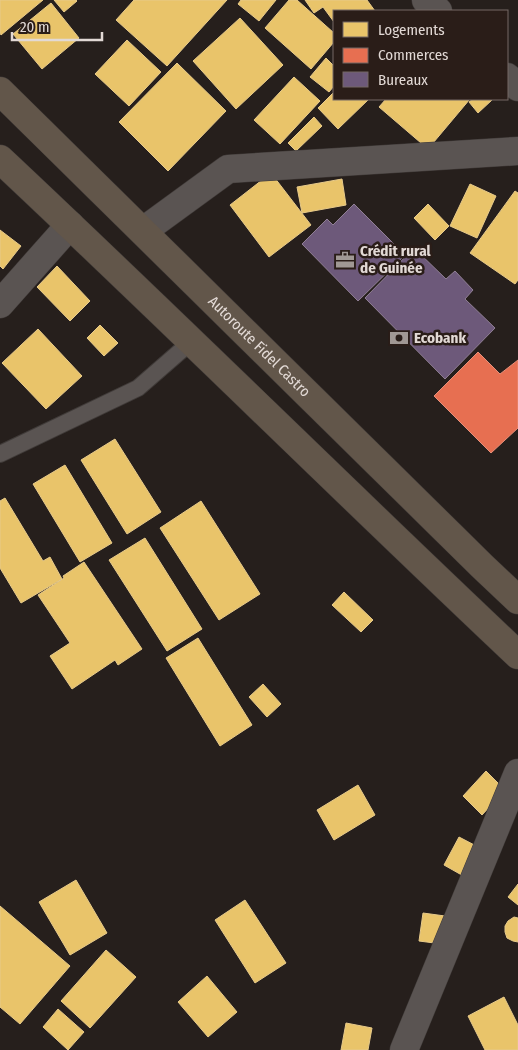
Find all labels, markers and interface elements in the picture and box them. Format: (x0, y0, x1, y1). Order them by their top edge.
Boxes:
scale bar (12, 10, 102, 42)
legend (333, 10, 508, 100)
text: 20 m (20, 18, 50, 36)
text: Logements (378, 21, 445, 39)
text: Commerces (378, 46, 448, 64)
text: Bureaux (378, 71, 428, 89)
place label: Crédit rural de Guinée (360, 242, 431, 277)
office icon: Crédit rural de Guinée (334, 249, 356, 271)
street label: Autoroute Fidel Castro (204, 292, 314, 401)
bank icon: Ecobank (388, 327, 410, 349)
place label: Ecobank (414, 329, 466, 347)

